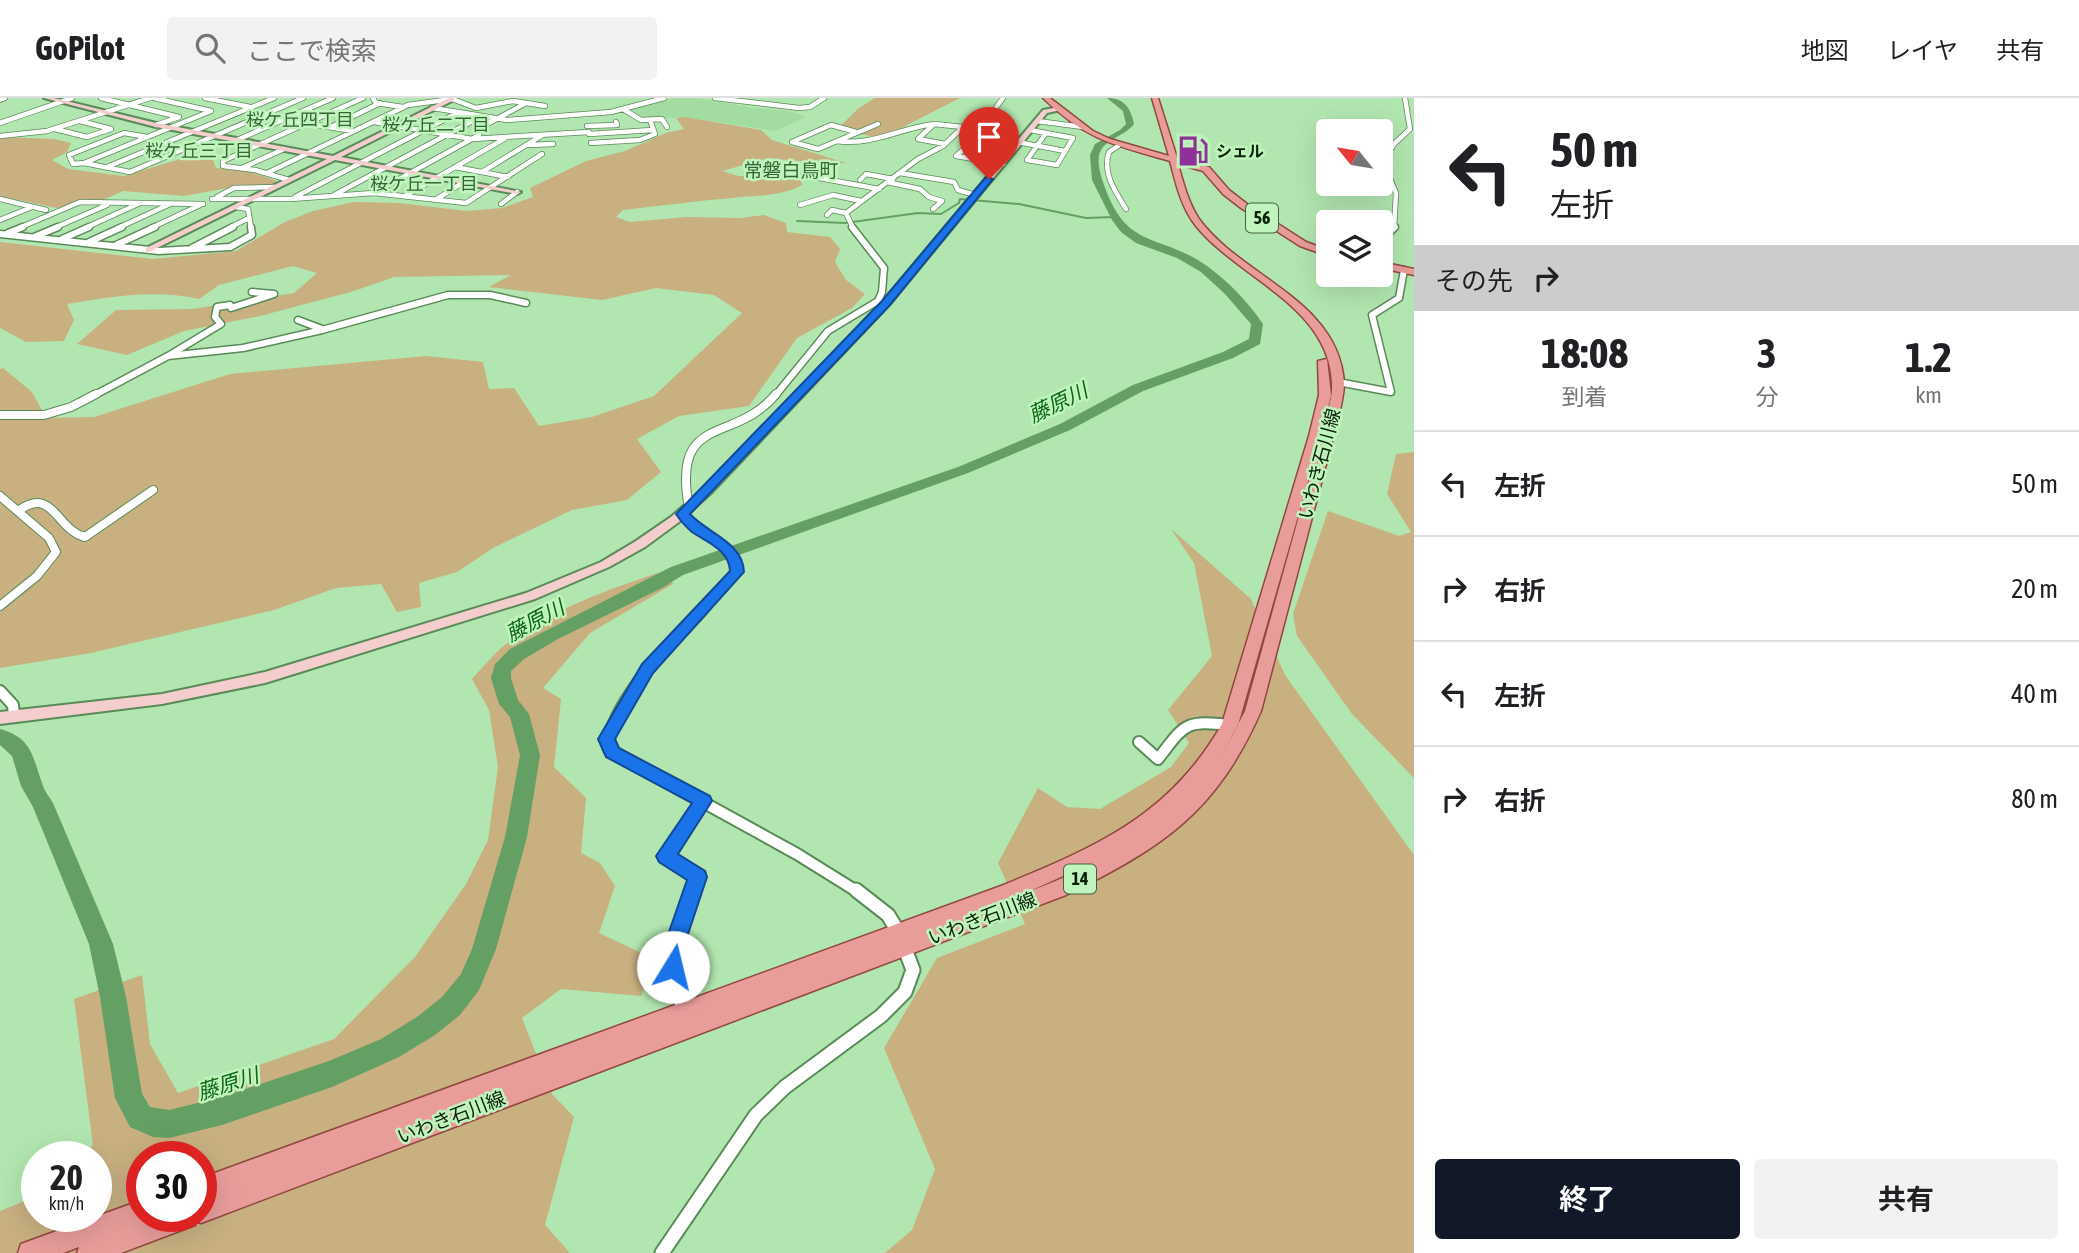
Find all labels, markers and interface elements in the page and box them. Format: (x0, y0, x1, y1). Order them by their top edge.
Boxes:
search box (167, 17, 657, 80)
text: GoPilot (35, 29, 125, 67)
icon: search (191, 29, 229, 67)
text: ここで検索 (247, 36, 377, 66)
text: 地図 (1801, 37, 1849, 64)
text: レイヤ (1887, 37, 1958, 64)
text: 共有 (1996, 37, 2044, 64)
pin (959, 107, 1019, 179)
district label: 桜ケ丘四丁目 (246, 109, 354, 130)
district label: 桜ケ丘二丁目 (382, 114, 490, 135)
icon: arrive (970, 118, 1008, 156)
north arrow (1316, 119, 1393, 196)
map controls (1316, 119, 1393, 287)
text: 50 m (1550, 121, 1638, 177)
icon: left (1435, 126, 1526, 217)
fuel station icon: シェル (1176, 134, 1210, 168)
district label: 桜ケ丘三丁目 (145, 140, 253, 161)
place label: シェル (1216, 142, 1264, 160)
district label: 常磐白鳥町 (743, 159, 839, 181)
district label: 桜ケ丘一丁目 (370, 173, 478, 194)
text: 左折 (1550, 186, 1614, 223)
road number: 56 (1246, 204, 1278, 232)
button: layers (1316, 210, 1393, 287)
icon: right (1527, 259, 1565, 297)
text: その先 (1435, 266, 1513, 296)
text: 18:08 (1541, 329, 1628, 377)
text: 3 (1757, 329, 1777, 377)
text: 1.2 (1905, 333, 1952, 381)
water label: 藤原川 (1024, 377, 1093, 427)
text: km (1915, 382, 1942, 408)
text: 到着 (1562, 384, 1608, 410)
text: 分 (1755, 384, 1778, 410)
street label: いわき石川線 (1294, 406, 1344, 522)
icon: left (1435, 465, 1473, 503)
text: 50 m (2011, 469, 2058, 499)
text: 左折 (1494, 471, 1546, 501)
icon: right (1435, 570, 1473, 608)
text: 20 m (2011, 574, 2058, 604)
text: 右折 (1494, 576, 1546, 606)
water label: 藤原川 (501, 594, 570, 646)
icon: left (1435, 675, 1473, 713)
text: 40 m (2011, 679, 2058, 709)
text: 左折 (1494, 681, 1546, 711)
icon: right (1435, 780, 1473, 818)
text: 80 m (2011, 784, 2058, 814)
text: 右折 (1494, 786, 1546, 816)
road number: 14 (1064, 864, 1096, 894)
street label: いわき石川線 (925, 887, 1039, 949)
position arrow (636, 930, 710, 1004)
water label: 藤原川 (194, 1062, 263, 1104)
street label: いわき石川線 (394, 1086, 508, 1148)
speed limit sign: 30 (126, 1141, 217, 1232)
text: 20 (50, 1157, 83, 1197)
button: 終了 (1435, 1159, 1740, 1239)
button: 共有 (1754, 1159, 2058, 1239)
text: km/h (49, 1193, 84, 1214)

